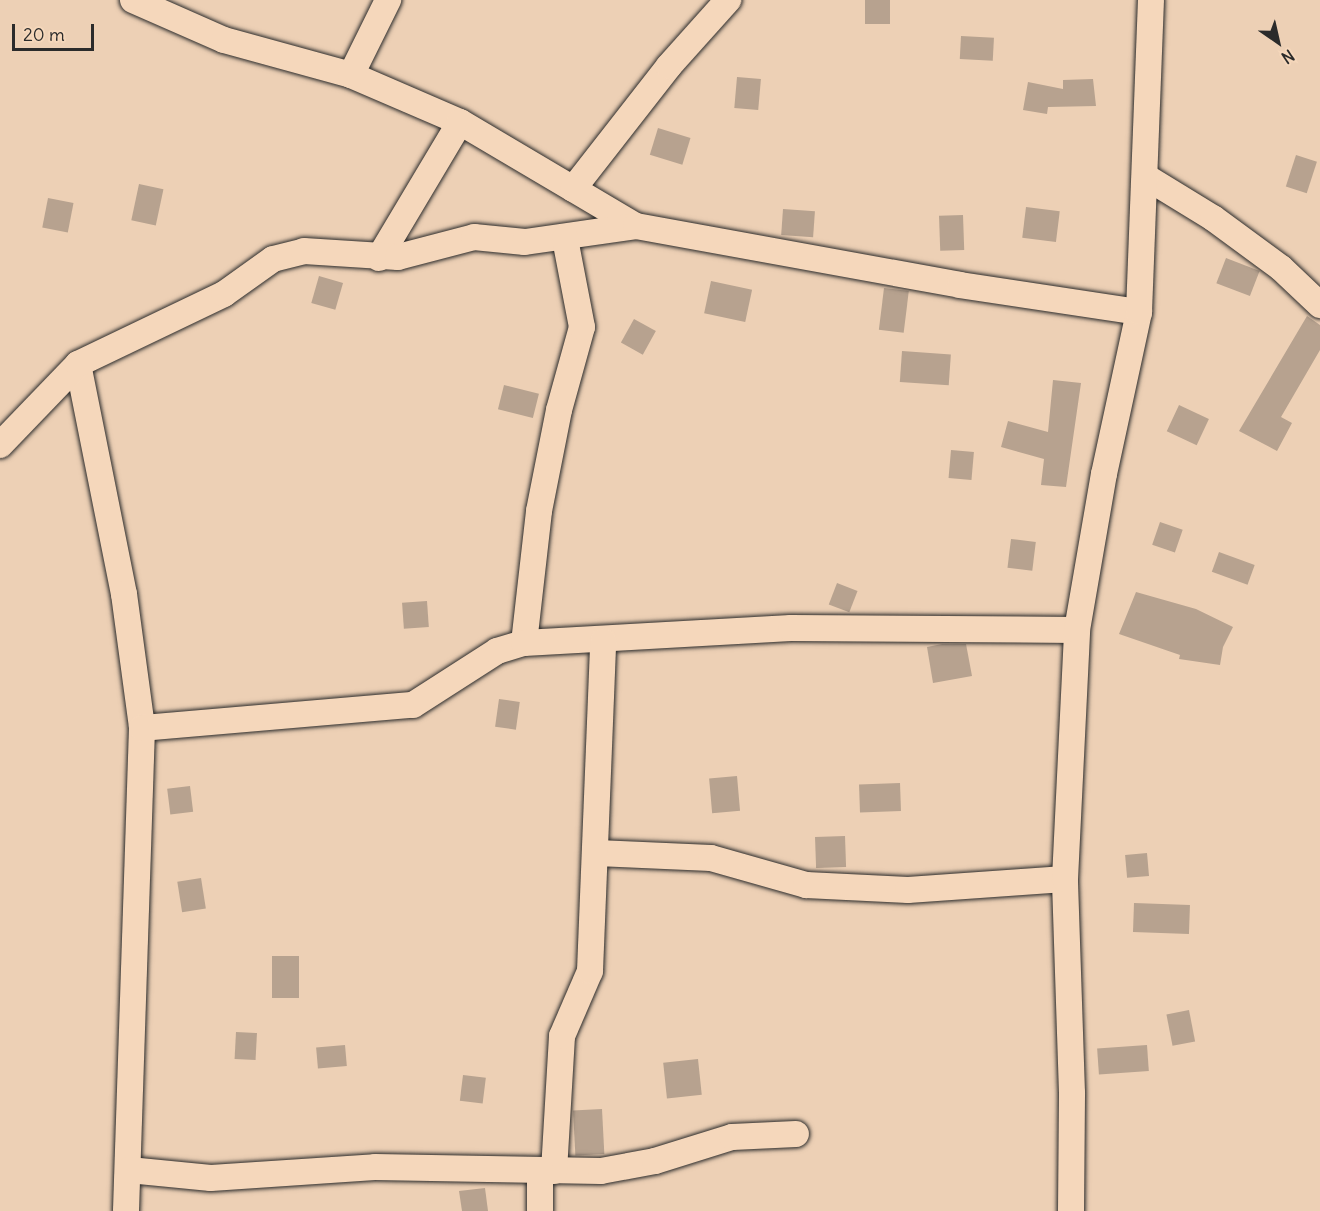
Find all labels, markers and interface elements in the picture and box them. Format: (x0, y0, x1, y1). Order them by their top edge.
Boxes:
scale bar (15, 12, 98, 50)
north arrow (1248, 12, 1308, 72)
text: 20 m (23, 23, 65, 46)
text: N (1278, 46, 1298, 68)

